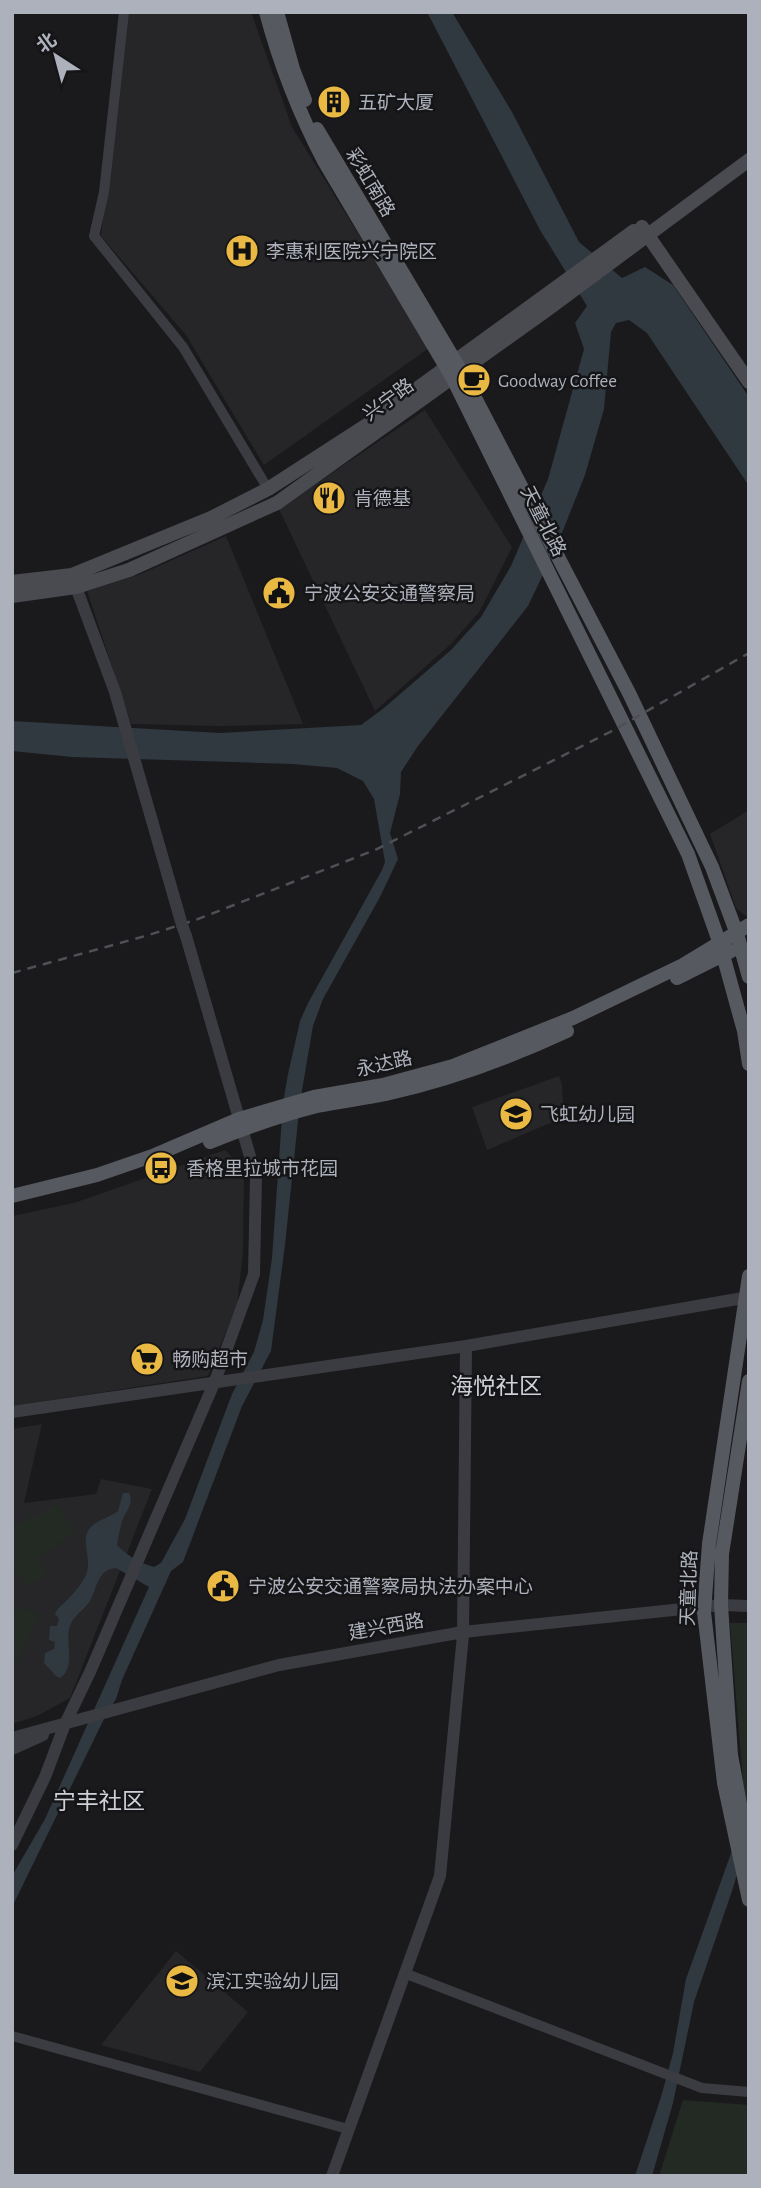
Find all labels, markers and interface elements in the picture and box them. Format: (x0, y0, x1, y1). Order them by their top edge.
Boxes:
north arrow (21, 21, 91, 91)
text: 北 (33, 29, 60, 57)
building icon: 五矿大厦 (315, 83, 353, 121)
place label: 五矿大厦 (358, 92, 434, 113)
street label: 彩虹南路 (342, 145, 398, 220)
hospital icon: 李惠利医院兴宁院区 (223, 232, 261, 270)
place label: 李惠利医院兴宁院区 (266, 241, 437, 262)
cafe icon: Goodway Coffee (455, 361, 493, 399)
place label: Goodway Coffee (498, 372, 617, 391)
street label: 兴宁路 (359, 374, 418, 425)
restaurant icon: 肯德基 (310, 479, 348, 517)
street label: 天童北路 (517, 483, 569, 560)
place label: 肯德基 (354, 489, 411, 509)
public building icon: 宁波公安交通警察局 (260, 574, 298, 612)
place label: 宁波公安交通警察局 (304, 583, 475, 604)
street label: 永达路 (354, 1048, 414, 1080)
school or university icon: 飞虹幼儿园 (497, 1095, 535, 1133)
place label: 飞虹幼儿园 (540, 1105, 635, 1125)
bus stop icon: 香格里拉城市花园 (142, 1149, 180, 1187)
place label: 香格里拉城市花园 (186, 1158, 338, 1179)
supermarket icon: 畅购超市 (128, 1340, 166, 1378)
place label: 畅购超市 (172, 1349, 248, 1370)
district label: 海悦社区 (450, 1374, 542, 1399)
street label: 天童北路 (678, 1550, 700, 1626)
public building icon: 宁波公安交通警察局执法办案中心 (204, 1567, 242, 1605)
place label: 宁波公安交通警察局执法办案中心 (248, 1576, 533, 1597)
street label: 建兴西路 (347, 1611, 425, 1643)
district label: 宁丰社区 (53, 1789, 145, 1814)
school or university icon: 滨江实验幼儿园 (163, 1962, 201, 2000)
place label: 滨江实验幼儿园 (206, 1971, 339, 1992)

